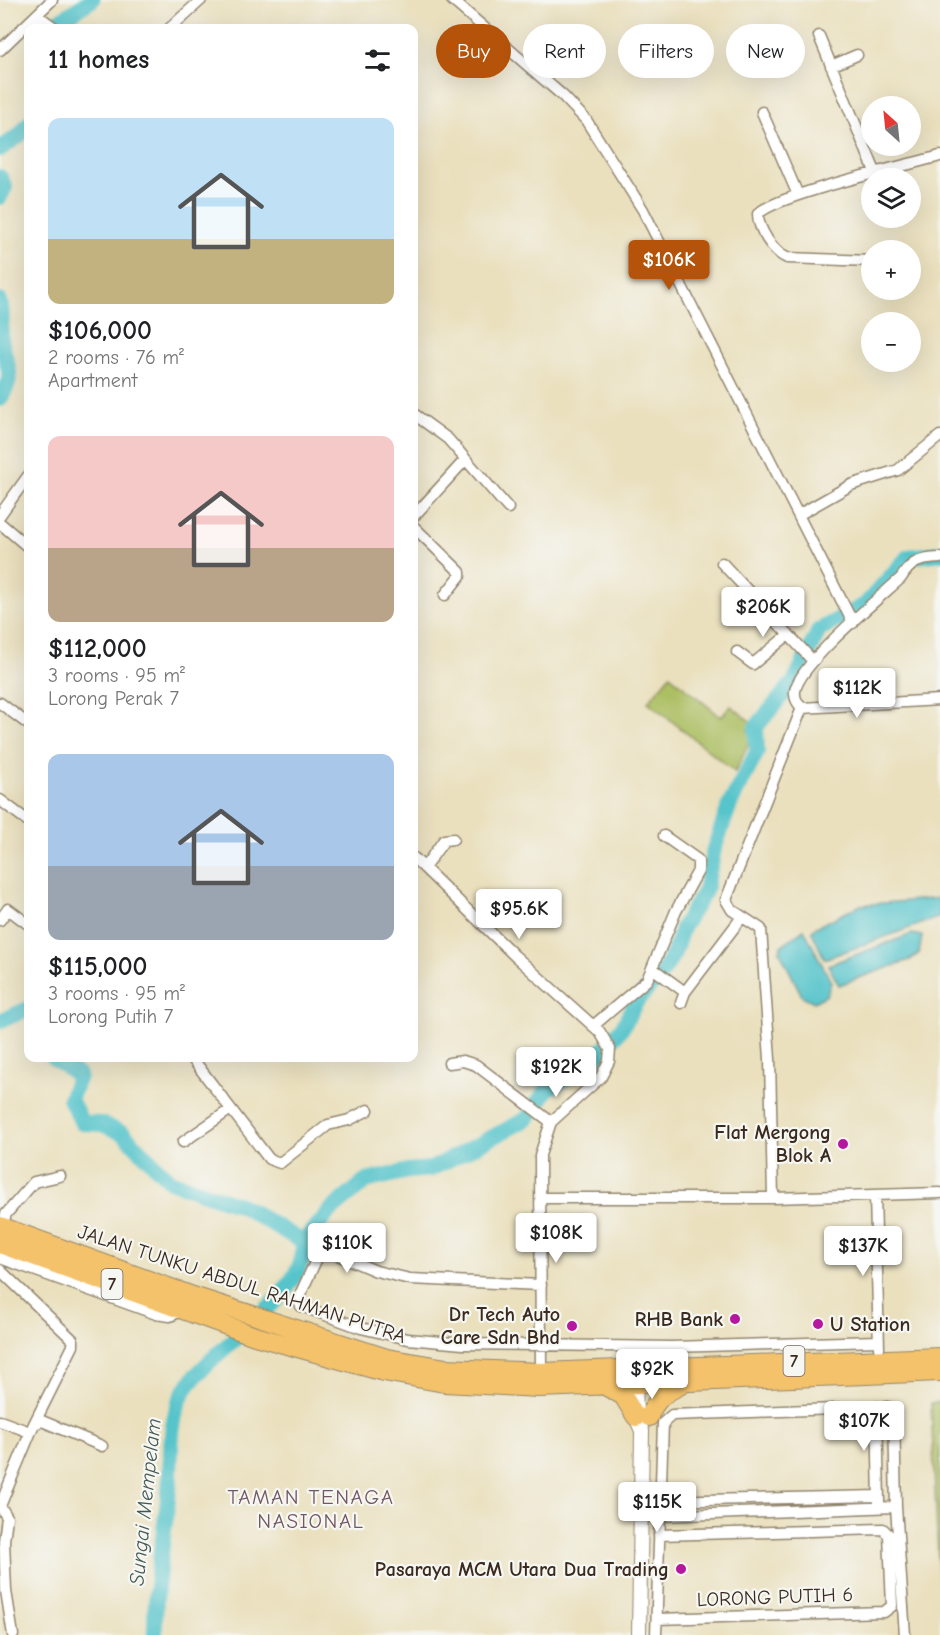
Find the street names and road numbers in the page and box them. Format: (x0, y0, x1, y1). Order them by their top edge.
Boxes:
street label: JALAN TUNKU ABDUL RAHMAN PUTRA (75, 1220, 409, 1348)
road number: 7 (102, 1269, 122, 1299)
road number: 7 (784, 1346, 804, 1376)
street label: LORONG PUTIH 6 (696, 1583, 854, 1611)

